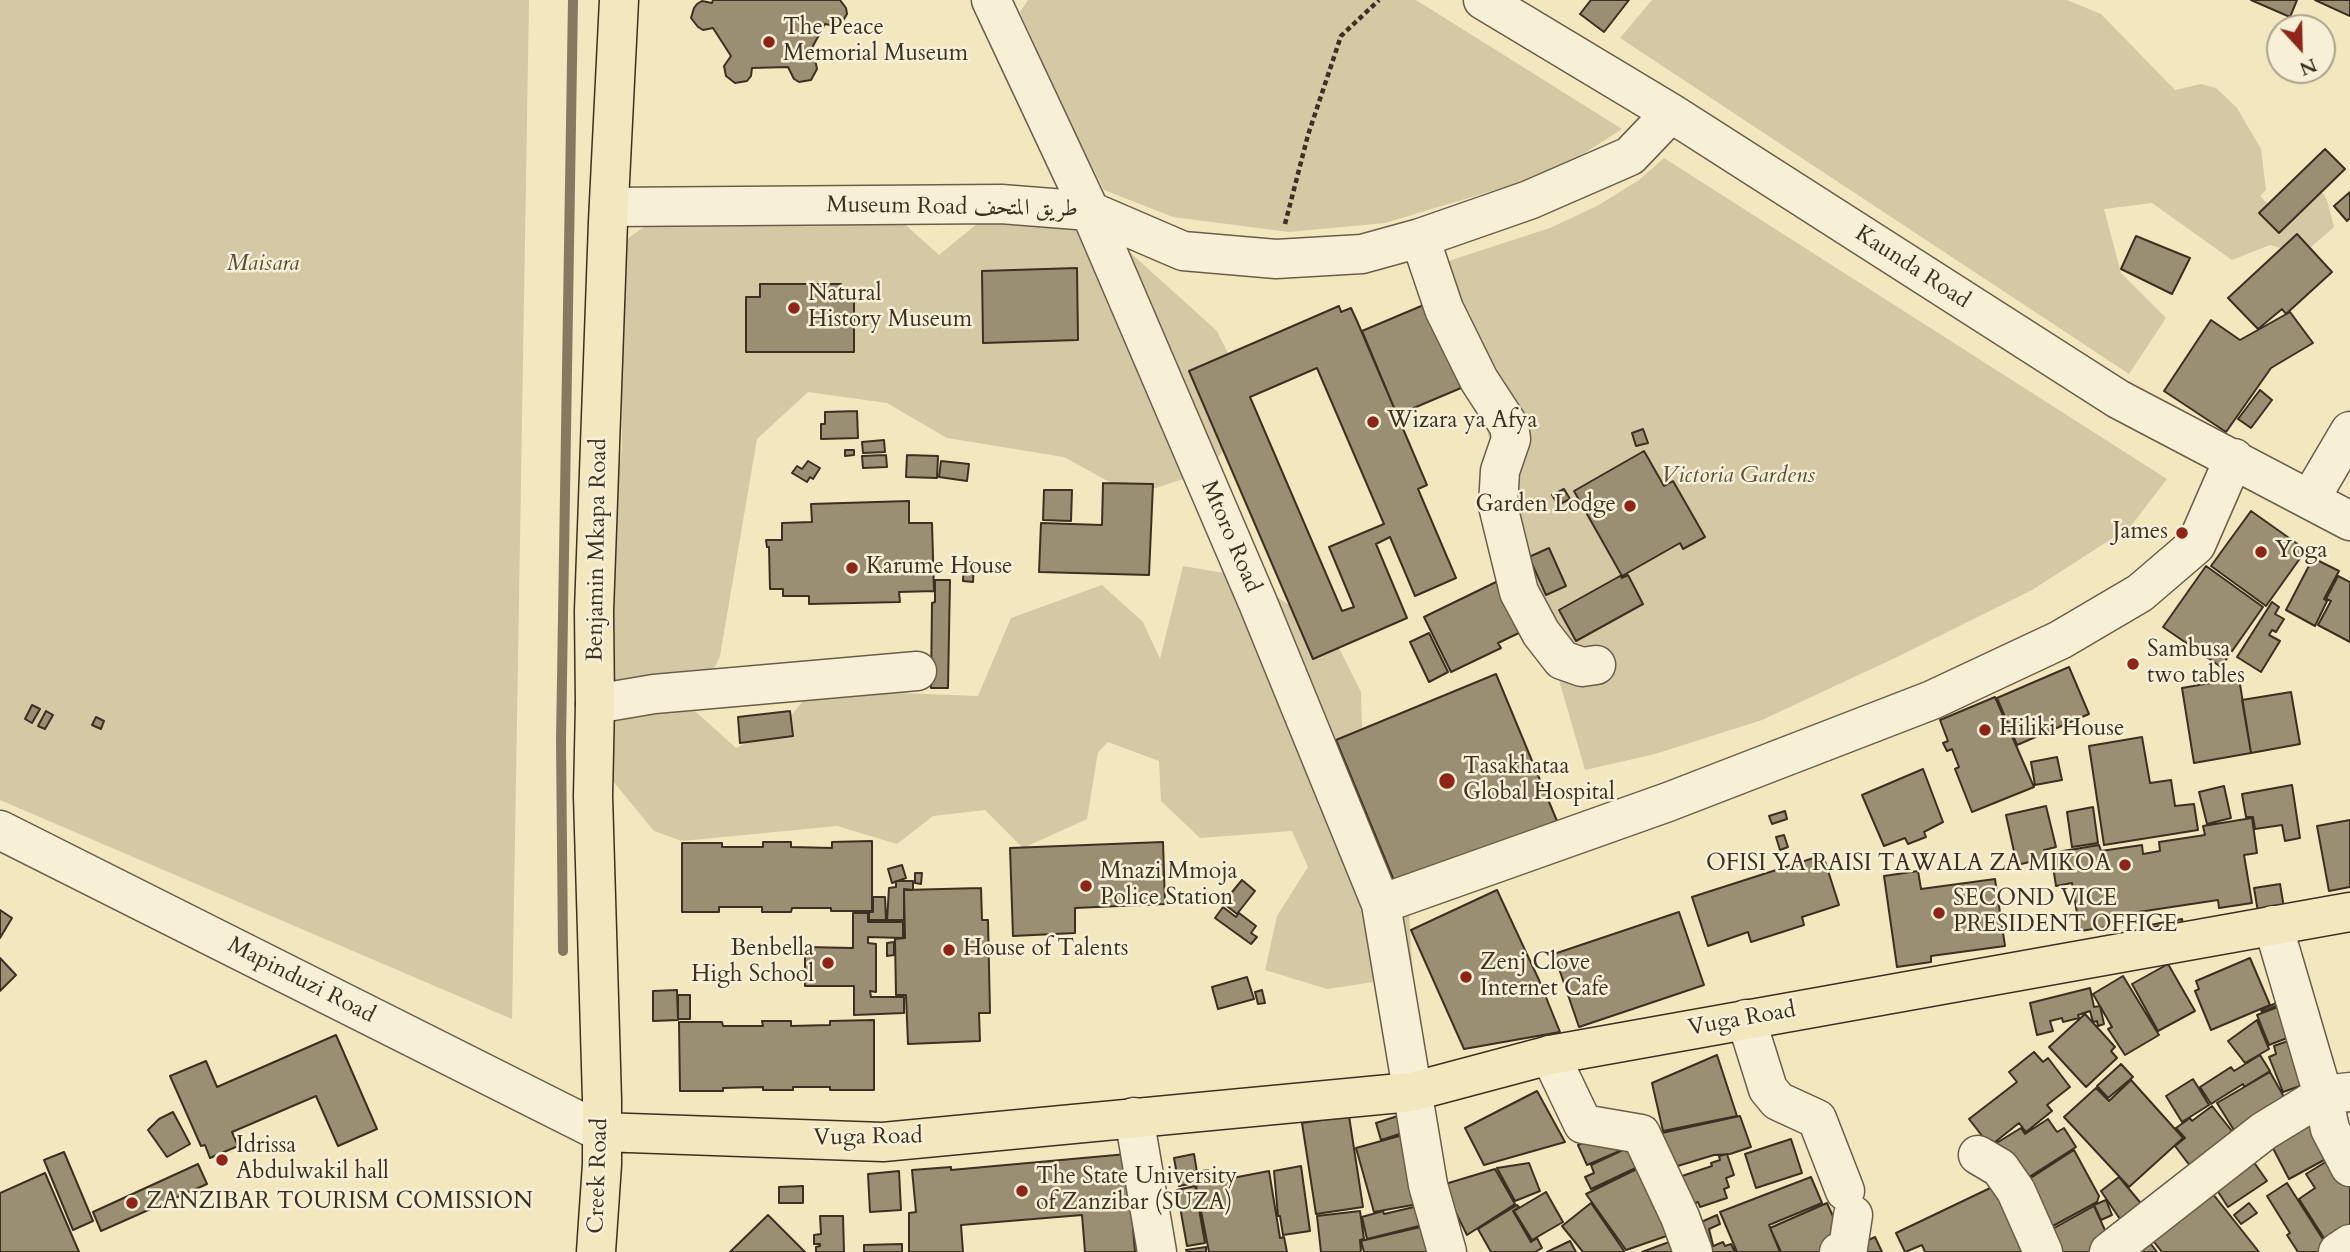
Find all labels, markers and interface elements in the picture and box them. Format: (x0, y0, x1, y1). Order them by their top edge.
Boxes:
north arrow (2266, 14, 2336, 84)
place label: The Peace Memorial Museum (783, 15, 968, 69)
marker: The Peace Memorial Museum (761, 34, 777, 50)
text: N (2296, 51, 2321, 82)
street label: Museum Road طريق المتحف (826, 192, 1078, 224)
street label: Kaunda Road (1849, 221, 1975, 315)
park label: Maisara (227, 251, 299, 279)
place label: Natural History Museum (808, 281, 972, 335)
marker: Natural History Museum (786, 300, 802, 316)
place label: Wizara ya Afya (1387, 408, 1537, 436)
marker: Wizara ya Afya (1365, 414, 1381, 430)
street label: Benjamin Mkapa Road (582, 438, 614, 662)
park label: Victoria Gardens (1661, 463, 1815, 491)
street label: Mtoro Road (1194, 477, 1266, 597)
place label: Garden Lodge (1476, 492, 1616, 520)
marker: Garden Lodge (1622, 498, 1638, 514)
place label: James (2113, 519, 2168, 547)
marker: James (2174, 525, 2190, 541)
place label: Yoga (2275, 538, 2327, 566)
marker: Yoga (2253, 544, 2269, 560)
place label: Karume House (866, 554, 1013, 582)
marker: Karume House (844, 560, 860, 576)
place label: Sambusa two tables (2147, 637, 2245, 691)
marker: Sambusa two tables (2125, 656, 2141, 672)
place label: Hiliki House (1999, 716, 2124, 744)
marker: Hiliki House (1977, 722, 1993, 738)
place label: Tasakhataa Global Hospital (1463, 754, 1615, 808)
marker: Tasakhataa Global Hospital (1437, 771, 1457, 791)
place label: OFISI YA RAISI TAWALA ZA MIKOA (1706, 851, 2111, 879)
marker: OFISI YA RAISI TAWALA ZA MIKOA (2117, 857, 2133, 873)
place label: Mnazi Mmoja Police Station (1100, 859, 1238, 913)
marker: Mnazi Mmoja Police Station (1078, 878, 1094, 894)
place label: SECOND VICE PRESIDENT OFFICE (1953, 886, 2177, 940)
marker: SECOND VICE PRESIDENT OFFICE (1931, 905, 1947, 921)
street label: Mapinduzi Road (223, 932, 379, 1030)
place label: Benbella High School (691, 936, 814, 990)
place label: House of Talents (963, 936, 1128, 964)
marker: House of Talents (941, 942, 957, 958)
place label: Zenj Clove Internet Cafe (1480, 950, 1609, 1004)
marker: Benbella High School (820, 955, 836, 971)
marker: Zenj Clove Internet Cafe (1458, 969, 1474, 985)
street label: Vuga Road (1686, 997, 1798, 1043)
street label: Creek Road (583, 1118, 615, 1234)
street label: Vuga Road (813, 1123, 923, 1153)
place label: Idrissa Abdulwakil hall (236, 1133, 389, 1187)
marker: Idrissa Abdulwakil hall (214, 1152, 230, 1168)
place label: The State University of Zanzibar (SUZA) (1036, 1164, 1237, 1218)
marker: The State University of Zanzibar (SUZA) (1014, 1183, 1030, 1199)
place label: ZANZIBAR TOURISM COMISSION (146, 1189, 533, 1217)
marker: ZANZIBAR TOURISM COMISSION (124, 1195, 140, 1211)

